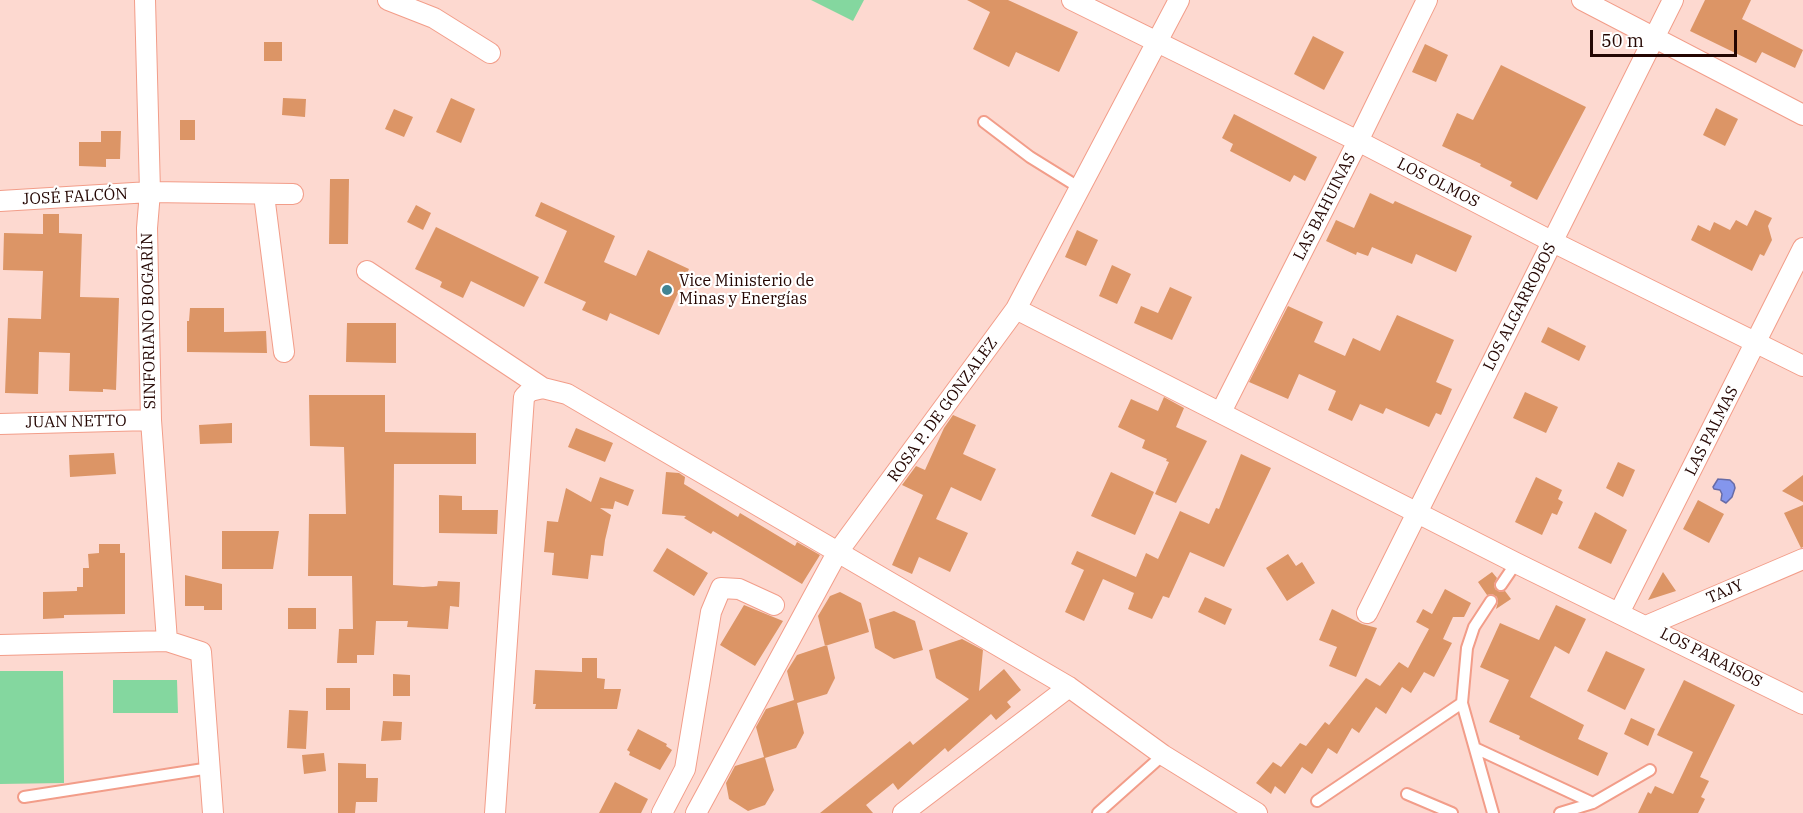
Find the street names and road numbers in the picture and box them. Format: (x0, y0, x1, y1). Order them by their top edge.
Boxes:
street label: LAS BAHUINAS (1290, 150, 1360, 264)
street label: LOS OLMOS (1394, 154, 1482, 212)
street label: JOSÉ FALCÓN (22, 185, 128, 209)
street label: SINFORIANO BOGARÍN (138, 232, 160, 410)
street label: LOS ALGARROBOS (1479, 240, 1561, 374)
street label: ROSA P. DE GONZALEZ (884, 334, 1002, 486)
street label: LAS PALMAS (1681, 383, 1743, 479)
street label: JUAN NETTO (25, 412, 127, 432)
street label: TAJY (1704, 576, 1746, 608)
street label: LOS PARAISOS (1657, 624, 1765, 692)

